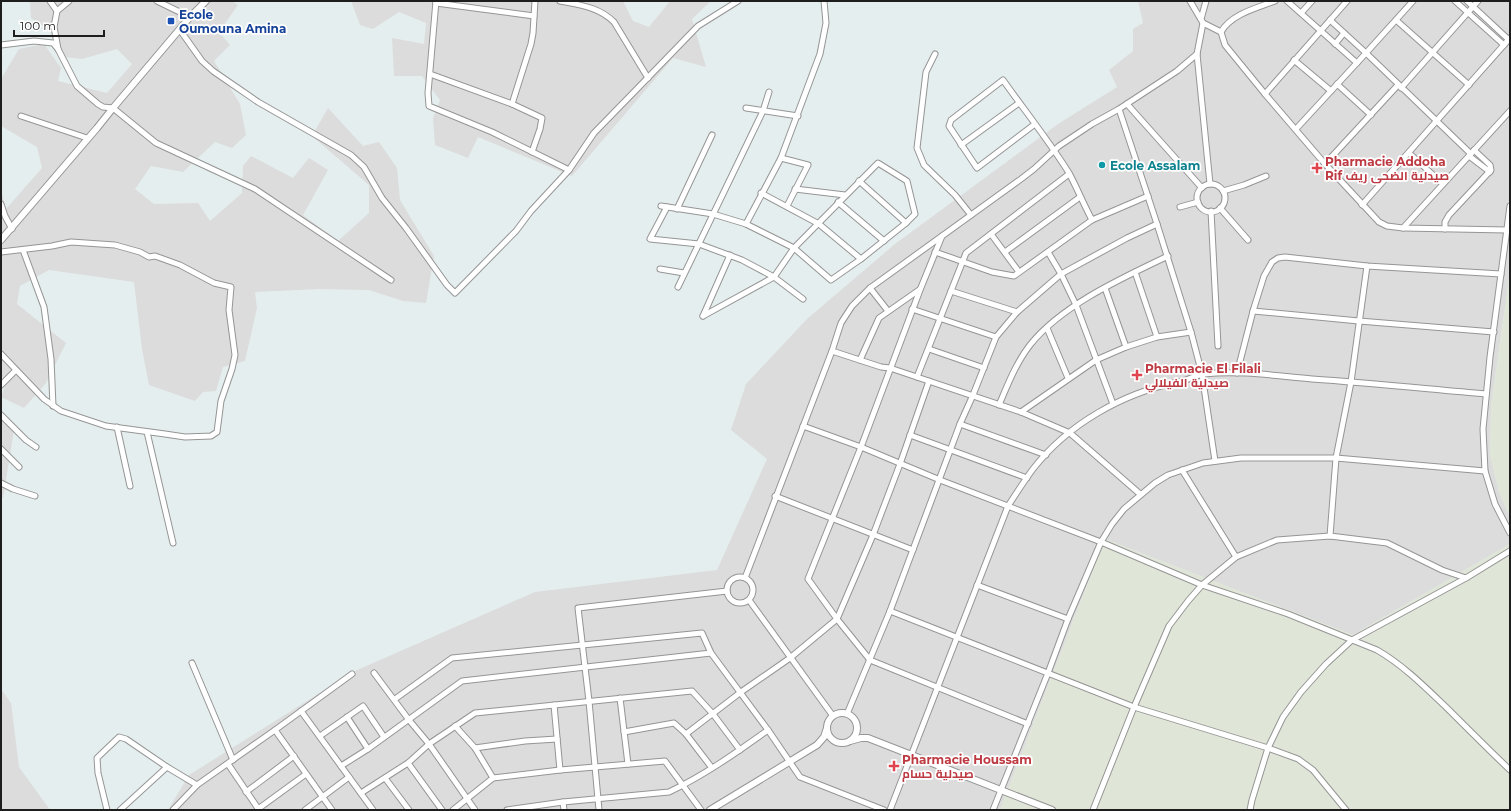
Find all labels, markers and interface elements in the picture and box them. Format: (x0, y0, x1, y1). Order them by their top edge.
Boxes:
place label: Ecole Oumouna Amina (179, 7, 286, 36)
scale bar (14, 12, 104, 38)
marker: Ecole Oumouna Amina (166, 16, 176, 26)
text: 100 m (20, 18, 56, 33)
place label: Pharmacie Addoha Rif صيدلية الضحى ريف (1325, 154, 1449, 184)
place label: Ecole Assalam (1110, 158, 1200, 173)
marker: Ecole Assalam (1097, 160, 1107, 170)
marker: Pharmacie Addoha Rif صيدلية الضحى ريف (1312, 163, 1322, 173)
place label: Pharmacie El Filali صيدلية الفيلالي (1145, 361, 1261, 393)
marker: Pharmacie El Filali صيدلية الفيلالي (1132, 370, 1142, 380)
place label: Pharmacie Houssam صيدلية حسام (902, 752, 1032, 782)
marker: Pharmacie Houssam صيدلية حسام (889, 761, 899, 771)

